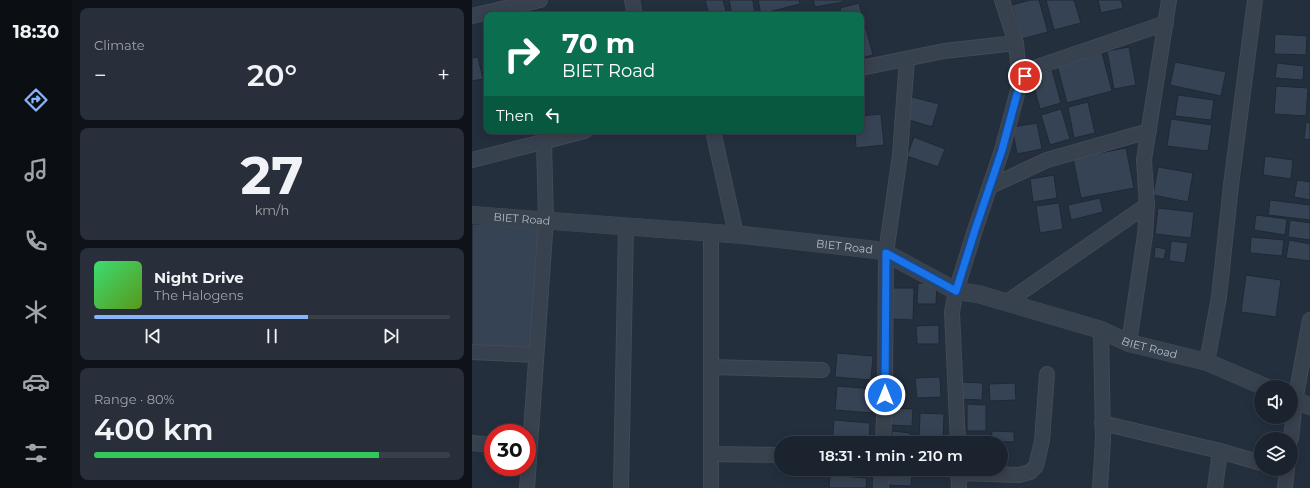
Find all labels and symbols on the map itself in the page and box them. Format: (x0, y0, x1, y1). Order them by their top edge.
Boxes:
pin (1008, 59, 1042, 93)
street label: BIET Road (493, 210, 551, 228)
street label: BIET Road (816, 236, 874, 257)
street label: BIET Road (1119, 334, 1179, 362)
position arrow (864, 374, 906, 416)
speed limit sign: 30 (484, 424, 536, 476)

